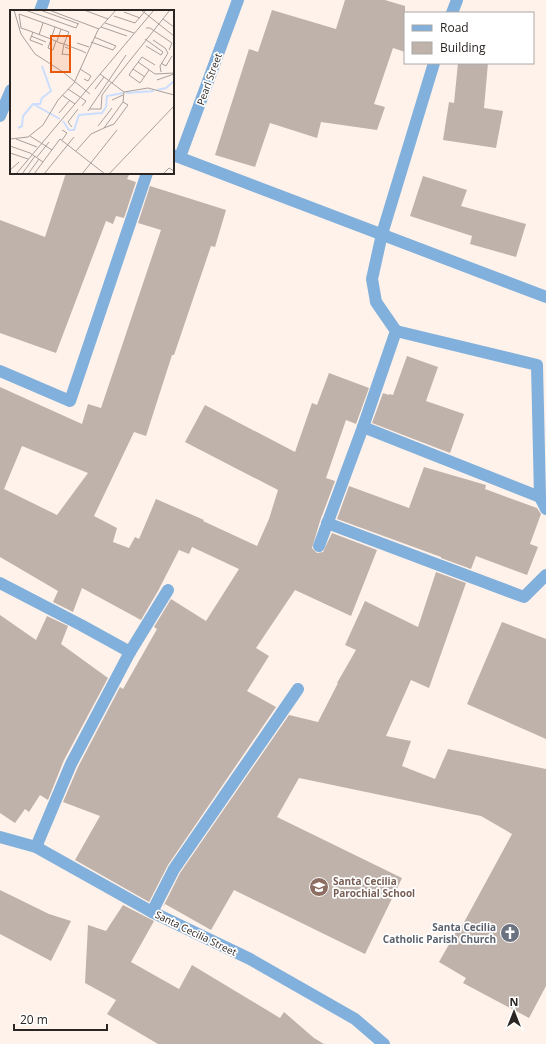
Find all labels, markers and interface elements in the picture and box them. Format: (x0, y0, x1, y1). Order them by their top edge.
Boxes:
inset map (10, 10, 174, 174)
legend (404, 12, 534, 64)
text: Road (440, 19, 469, 36)
text: Building (440, 39, 486, 56)
street label: Pearl Street (193, 51, 225, 107)
place label: Santa Cecilia Parochial School (333, 874, 415, 900)
school or university icon: Santa Cecilia Parochial School (308, 876, 330, 898)
street label: Santa Cecilia Street (153, 907, 240, 959)
place label: Santa Cecilia Catholic Parish Church (383, 920, 496, 946)
church icon: Santa Cecilia Catholic Parish Church (499, 922, 521, 944)
north arrow (494, 992, 534, 1032)
text: N (510, 994, 518, 1009)
scale bar (14, 1006, 107, 1032)
text: 20 m (20, 1011, 48, 1028)

